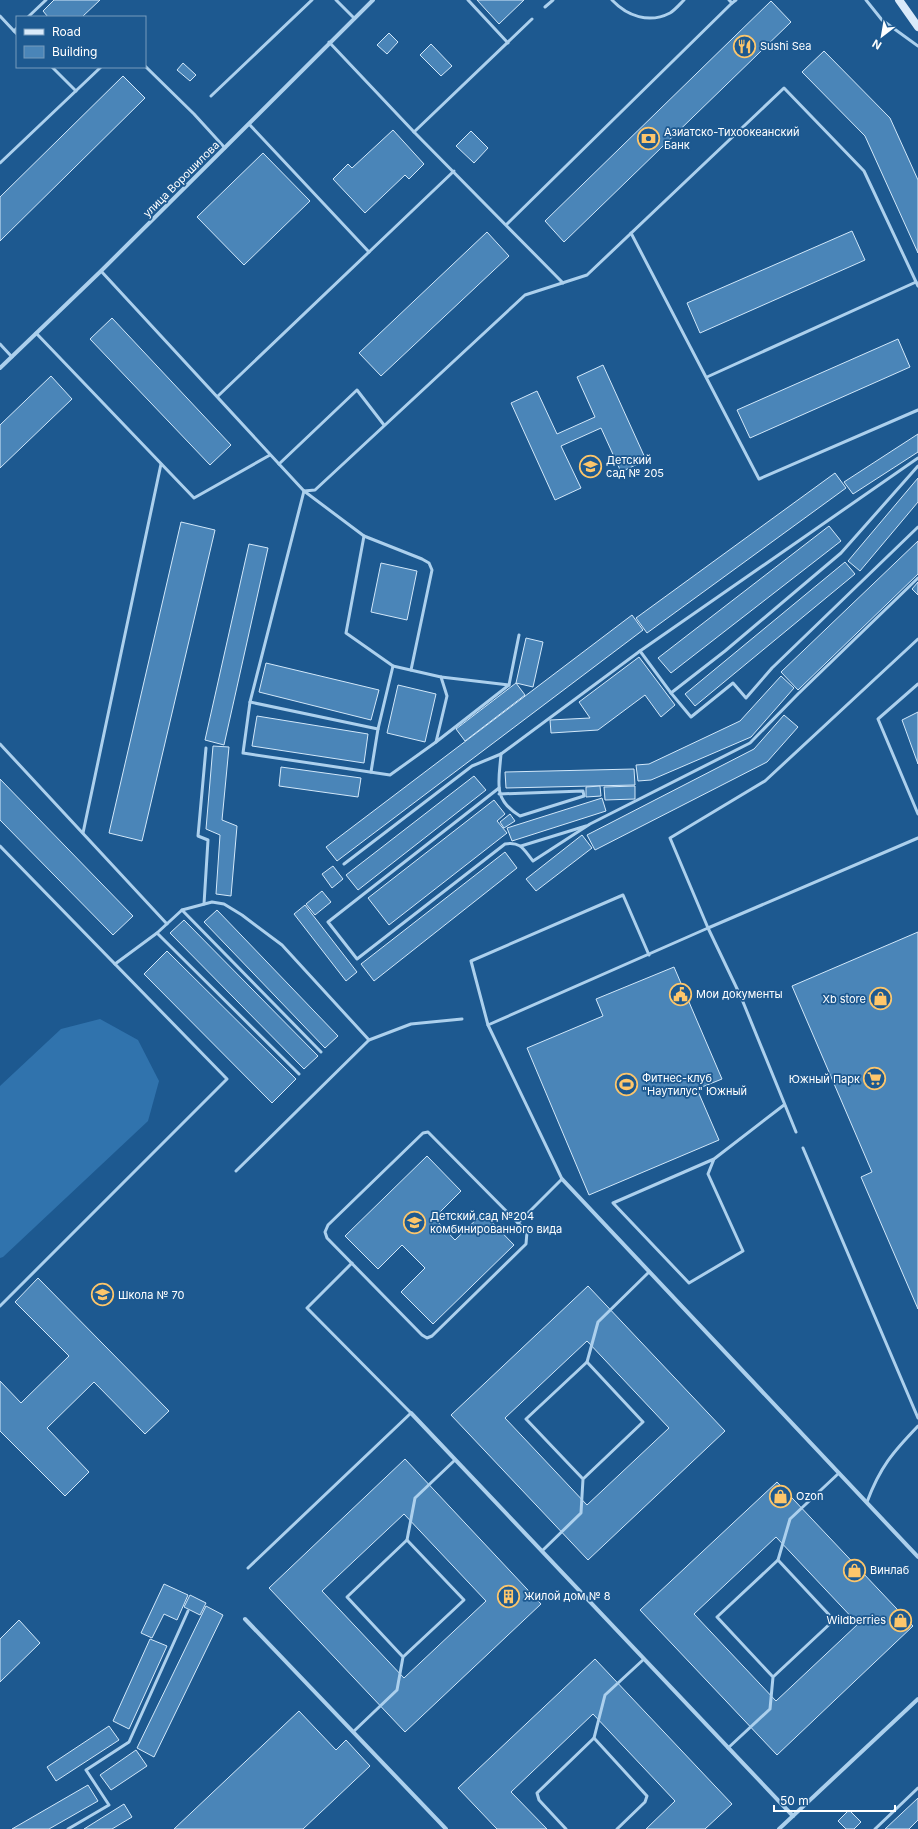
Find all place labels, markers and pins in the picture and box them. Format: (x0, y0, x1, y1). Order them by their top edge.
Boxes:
restaurant icon: Sushi Sea (732, 33, 758, 59)
place label: Sushi Sea (760, 39, 811, 53)
bank icon: Азиатско-Тихоокеанский Банк (636, 125, 662, 151)
place label: Азиатско-Тихоокеанский Банк (664, 125, 800, 152)
school or university icon: Детский сад № 205 (577, 453, 603, 479)
place label: Детский сад № 205 (606, 453, 664, 480)
public building icon: Мои документы (668, 981, 694, 1007)
shop icon: Xb store (868, 986, 894, 1012)
place label: Мои документы (696, 987, 783, 1001)
place label: Xb store (822, 992, 866, 1006)
supermarket icon: Южный Парк (862, 1066, 888, 1092)
sports icon: Фитнес-клуб "Наутилус" Южный (613, 1071, 639, 1097)
place label: Фитнес-клуб "Наутилус" Южный (642, 1071, 747, 1098)
place label: Южный Парк (789, 1072, 860, 1086)
school or university icon: Детский сад №204 комбинированного вида (402, 1209, 428, 1235)
place label: Детский сад №204 комбинированного вида (430, 1209, 562, 1236)
school or university icon: Школа № 70 (90, 1282, 116, 1308)
place label: Школа № 70 (118, 1288, 185, 1302)
shop icon: Ozon (767, 1483, 793, 1509)
place label: Ozon (796, 1489, 823, 1503)
shop icon: Винлаб (841, 1557, 867, 1583)
place label: Винлаб (870, 1563, 909, 1577)
building icon: Жилой дом № 8 (495, 1583, 521, 1609)
place label: Жилой дом № 8 (524, 1589, 611, 1603)
shop icon: Wildberries (888, 1607, 914, 1633)
place label: Wildberries (826, 1613, 886, 1627)

